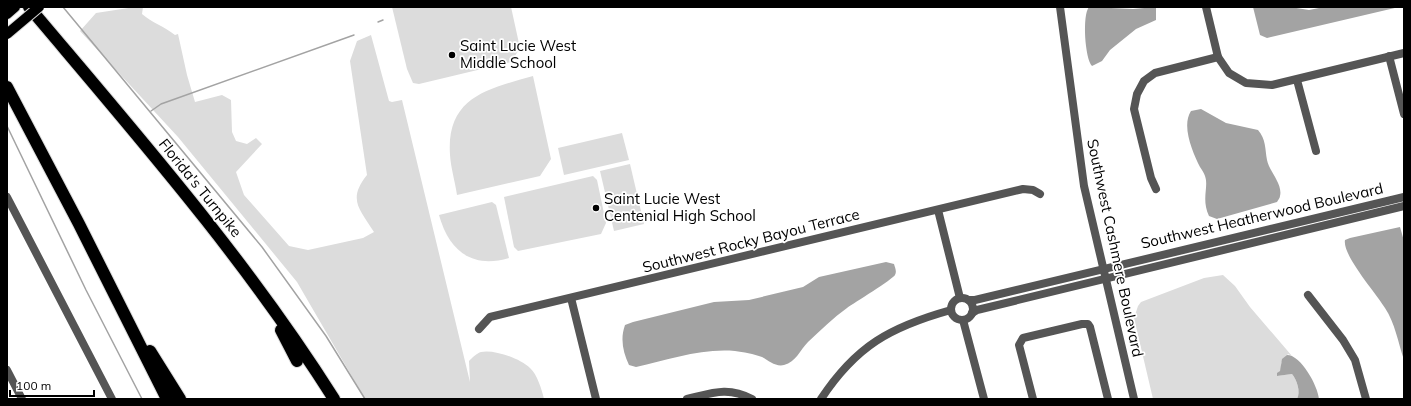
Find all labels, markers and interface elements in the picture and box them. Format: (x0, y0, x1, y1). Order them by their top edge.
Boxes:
place label: Saint Lucie West Middle School (460, 36, 576, 72)
marker: Saint Lucie West Middle School (447, 50, 457, 60)
street label: Florida's Turnpike (155, 135, 246, 241)
street label: Southwest Cashmere Boulevard (1083, 137, 1148, 359)
street label: Southwest Heatherwood Boulevard (1139, 178, 1385, 253)
place label: Saint Lucie West Centenial High School (604, 189, 756, 225)
marker: Saint Lucie West Centenial High School (591, 203, 601, 213)
street label: Southwest Rocky Bayou Terrace (640, 204, 861, 277)
scale bar (10, 372, 94, 398)
text: 100 m (16, 378, 51, 393)

